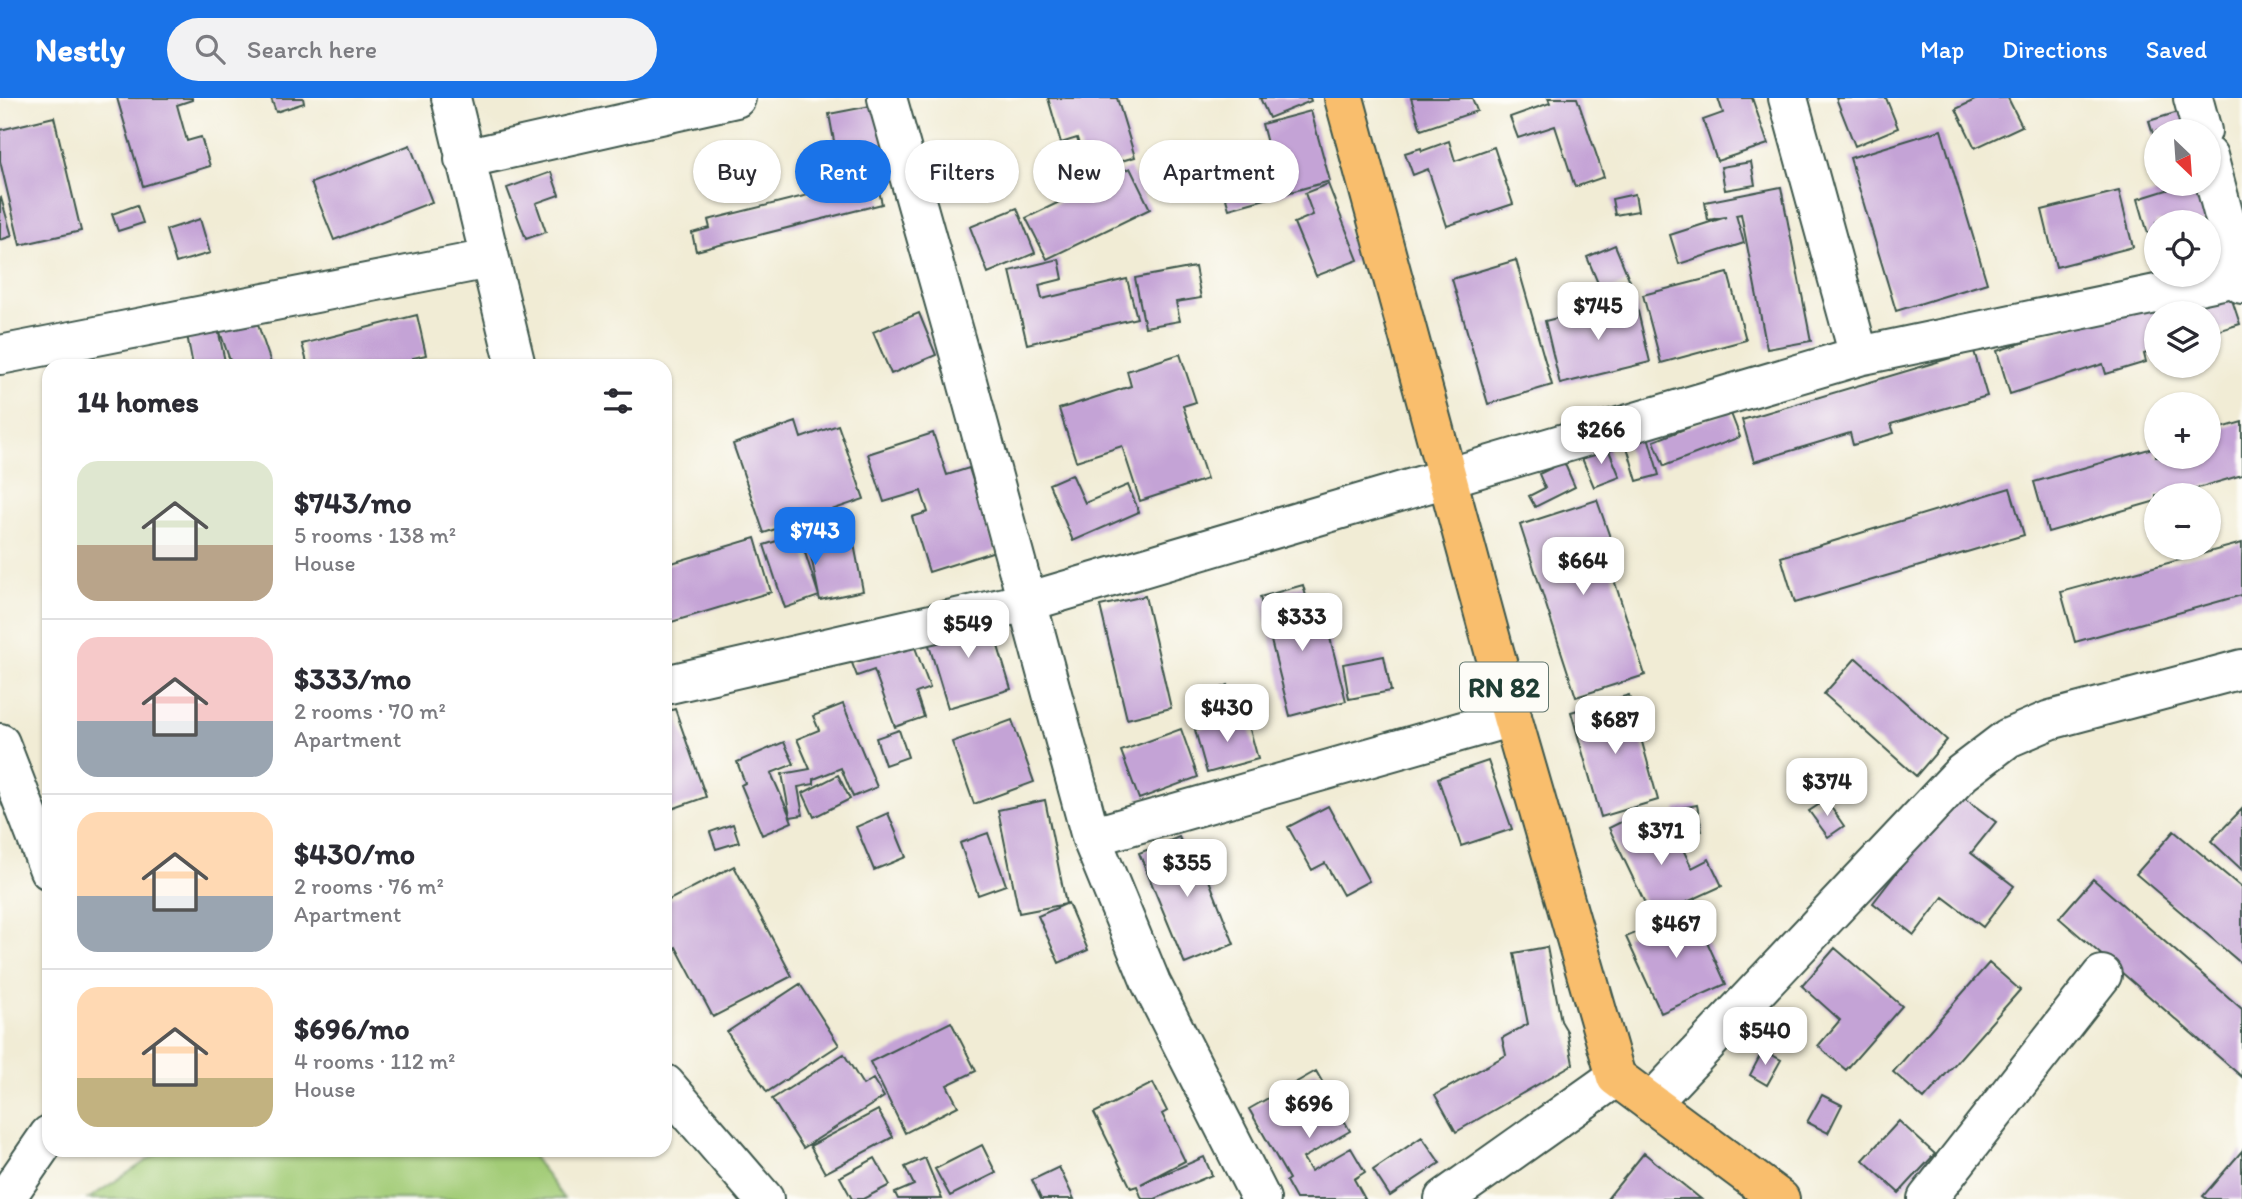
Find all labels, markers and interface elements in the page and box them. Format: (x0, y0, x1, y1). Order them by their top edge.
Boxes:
search box (167, 18, 657, 81)
text: Nestly (35, 30, 125, 69)
icon: search (191, 30, 229, 68)
text: Search here (247, 33, 377, 65)
text: Map (1920, 35, 1964, 64)
text: Directions (2002, 35, 2108, 64)
text: Saved (2146, 35, 2207, 64)
north arrow (2144, 119, 2221, 196)
map controls (2144, 119, 2221, 560)
chip: Buy (693, 140, 781, 203)
chip: Rent (795, 140, 891, 203)
chip: Filters (905, 140, 1019, 203)
chip: New (1033, 140, 1125, 203)
chip: Apartment (1139, 140, 1299, 203)
button: locate (2144, 210, 2221, 287)
pin: $745 (1557, 282, 1639, 342)
text: $745 (1574, 291, 1622, 319)
button: layers (2144, 301, 2221, 378)
icon: filters (599, 382, 637, 420)
text: 14 homes (77, 383, 199, 420)
button: + (2144, 392, 2221, 469)
pin: $266 (1560, 406, 1642, 466)
text: $266 (1577, 415, 1625, 443)
button: − (2144, 483, 2221, 560)
text: $743/mo (294, 484, 412, 521)
icon: home (133, 489, 217, 573)
pin: $743 (774, 508, 856, 567)
text: $743 (790, 516, 840, 544)
text: 5 rooms · 138 m² (294, 521, 456, 549)
pin: $664 (1542, 538, 1624, 597)
text: $664 (1558, 546, 1608, 574)
text: House (294, 549, 356, 577)
pin: $333 (1261, 594, 1343, 653)
pin: $549 (927, 601, 1009, 660)
text: $333 (1277, 602, 1327, 630)
text: $549 (943, 609, 993, 637)
text: $333/mo (294, 660, 411, 697)
road number: RN 82 (1460, 662, 1548, 712)
icon: home (133, 665, 217, 749)
pin: $430 (1186, 684, 1268, 744)
text: $430 (1201, 693, 1253, 721)
pin: $687 (1574, 696, 1656, 756)
text: 2 rooms · 70 m² (294, 697, 446, 725)
text: $687 (1591, 705, 1639, 733)
text: Apartment (294, 725, 401, 753)
pin: $374 (1786, 758, 1868, 818)
text: $374 (1802, 767, 1852, 795)
pin: $371 (1620, 808, 1702, 867)
text: $371 (1638, 816, 1684, 844)
text: $430/mo (294, 835, 415, 872)
icon: home (133, 840, 217, 924)
pin: $355 (1146, 840, 1228, 899)
text: $355 (1163, 848, 1211, 876)
text: 2 rooms · 76 m² (294, 872, 444, 900)
text: Apartment (294, 900, 401, 928)
pin: $467 (1635, 900, 1717, 960)
text: $467 (1651, 909, 1701, 937)
pin: $540 (1724, 1007, 1806, 1067)
text: $696/mo (294, 1010, 410, 1047)
icon: home (133, 1015, 217, 1099)
text: $540 (1739, 1016, 1791, 1044)
text: 4 rooms · 112 m² (294, 1047, 455, 1075)
text: House (294, 1075, 356, 1103)
pin: $696 (1268, 1080, 1350, 1140)
text: $696 (1285, 1089, 1333, 1117)

